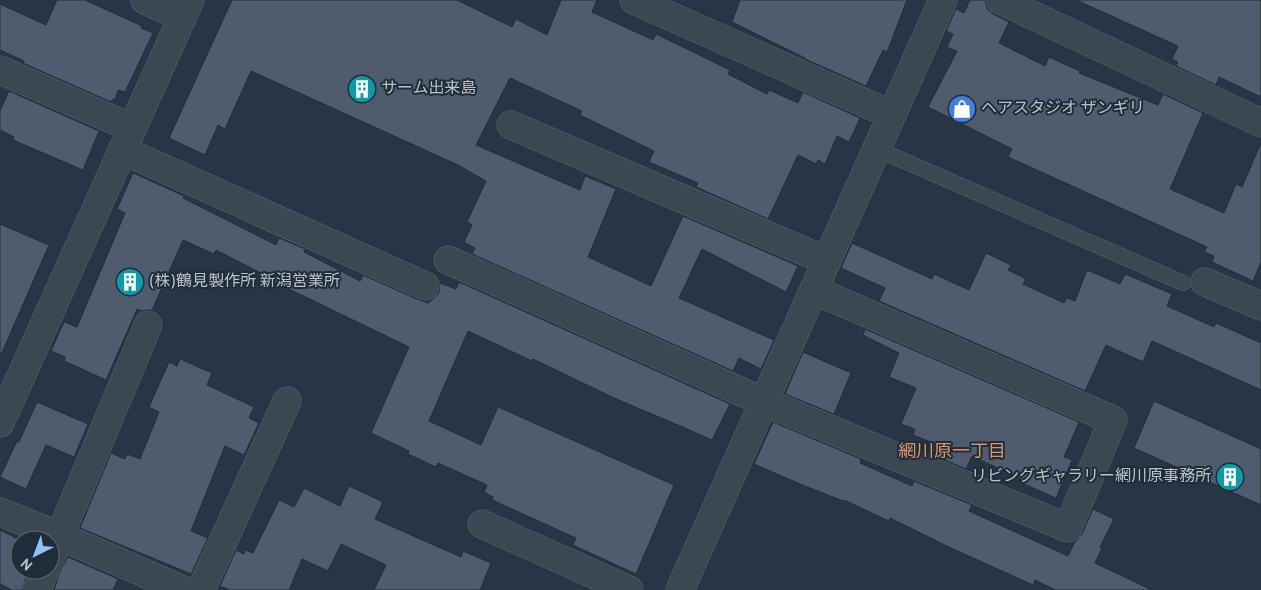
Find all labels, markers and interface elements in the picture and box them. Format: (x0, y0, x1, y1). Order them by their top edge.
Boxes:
building icon: サーム出来島 (347, 74, 377, 104)
place label: サーム出来島 (381, 79, 477, 99)
shop icon: ヘアスタジオ ザンギリ (947, 94, 977, 124)
place label: ヘアスタジオ ザンギリ (981, 99, 1145, 119)
building icon: (株)鶴見製作所 新潟営業所 (115, 267, 145, 297)
place label: (株)鶴見製作所 新潟営業所 (149, 272, 340, 292)
district label: 網川原一丁目 (898, 441, 1006, 464)
building icon: リビングギャラリー網川原事務所 (1215, 462, 1245, 492)
place label: リビングギャラリー網川原事務所 (971, 467, 1211, 487)
north arrow (10, 530, 60, 580)
text: N (18, 554, 37, 573)

